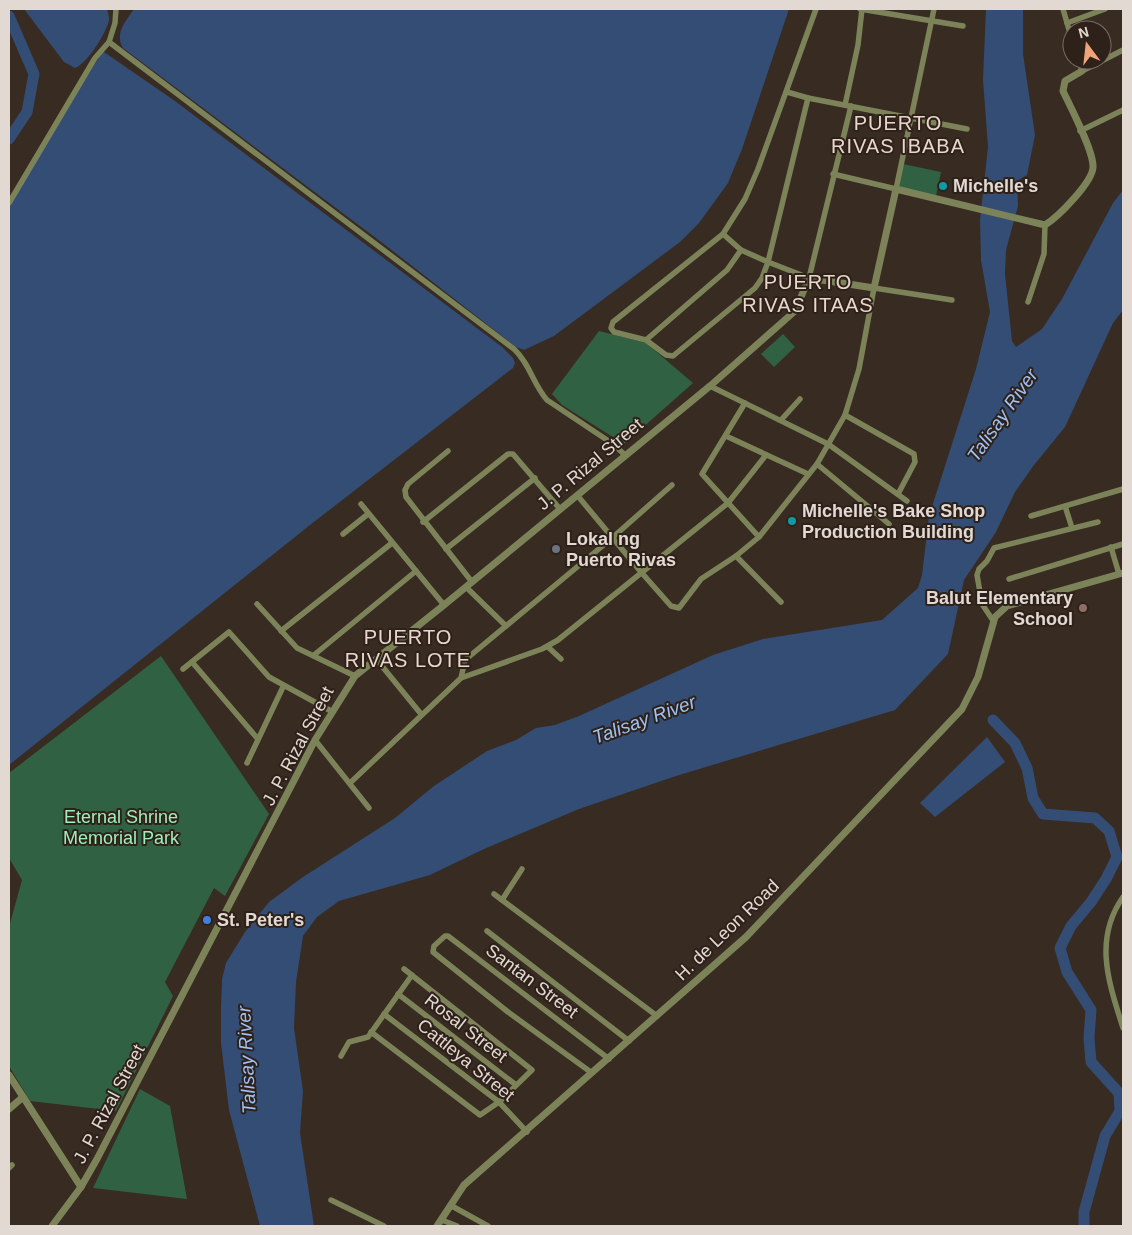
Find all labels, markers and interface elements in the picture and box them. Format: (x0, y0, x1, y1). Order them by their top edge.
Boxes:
north arrow (1062, 20, 1112, 70)
text: N (1077, 23, 1091, 41)
district label: PUERTO RIVAS IBABA (831, 112, 965, 157)
place label: Michelle's (953, 176, 1038, 196)
marker: Michelle's (937, 180, 949, 192)
district label: PUERTO RIVAS ITAAS (742, 271, 874, 316)
water label: Talisay River (963, 364, 1042, 466)
street label: J. P. Rizal Street (533, 414, 647, 514)
place label: Michelle's Bake Shop Production Building (802, 501, 985, 542)
marker: Michelle's Bake Shop Production Building (786, 515, 798, 527)
place label: Lokal ng Puerto Rivas (566, 529, 676, 570)
marker: Lokal ng Puerto Rivas (550, 543, 562, 555)
place label: Balut Elementary School (926, 588, 1073, 629)
marker: Balut Elementary School (1077, 602, 1089, 614)
district label: PUERTO RIVAS LOTE (345, 626, 471, 671)
street label: J. P. Rizal Street (258, 683, 338, 809)
water label: Talisay River (590, 691, 699, 748)
park label: Eternal Shrine Memorial Park (63, 807, 180, 848)
street label: H. de Leon Road (671, 876, 783, 984)
place label: St. Peter's (217, 910, 304, 930)
marker: St. Peter's (201, 914, 213, 926)
street label: Santan Street (482, 940, 582, 1022)
street label: Rosal Street (421, 990, 511, 1066)
water label: Talisay River (233, 1005, 260, 1114)
street label: Cattleya Street (413, 1015, 519, 1105)
street label: J. P. Rizal Street (69, 1041, 149, 1167)

